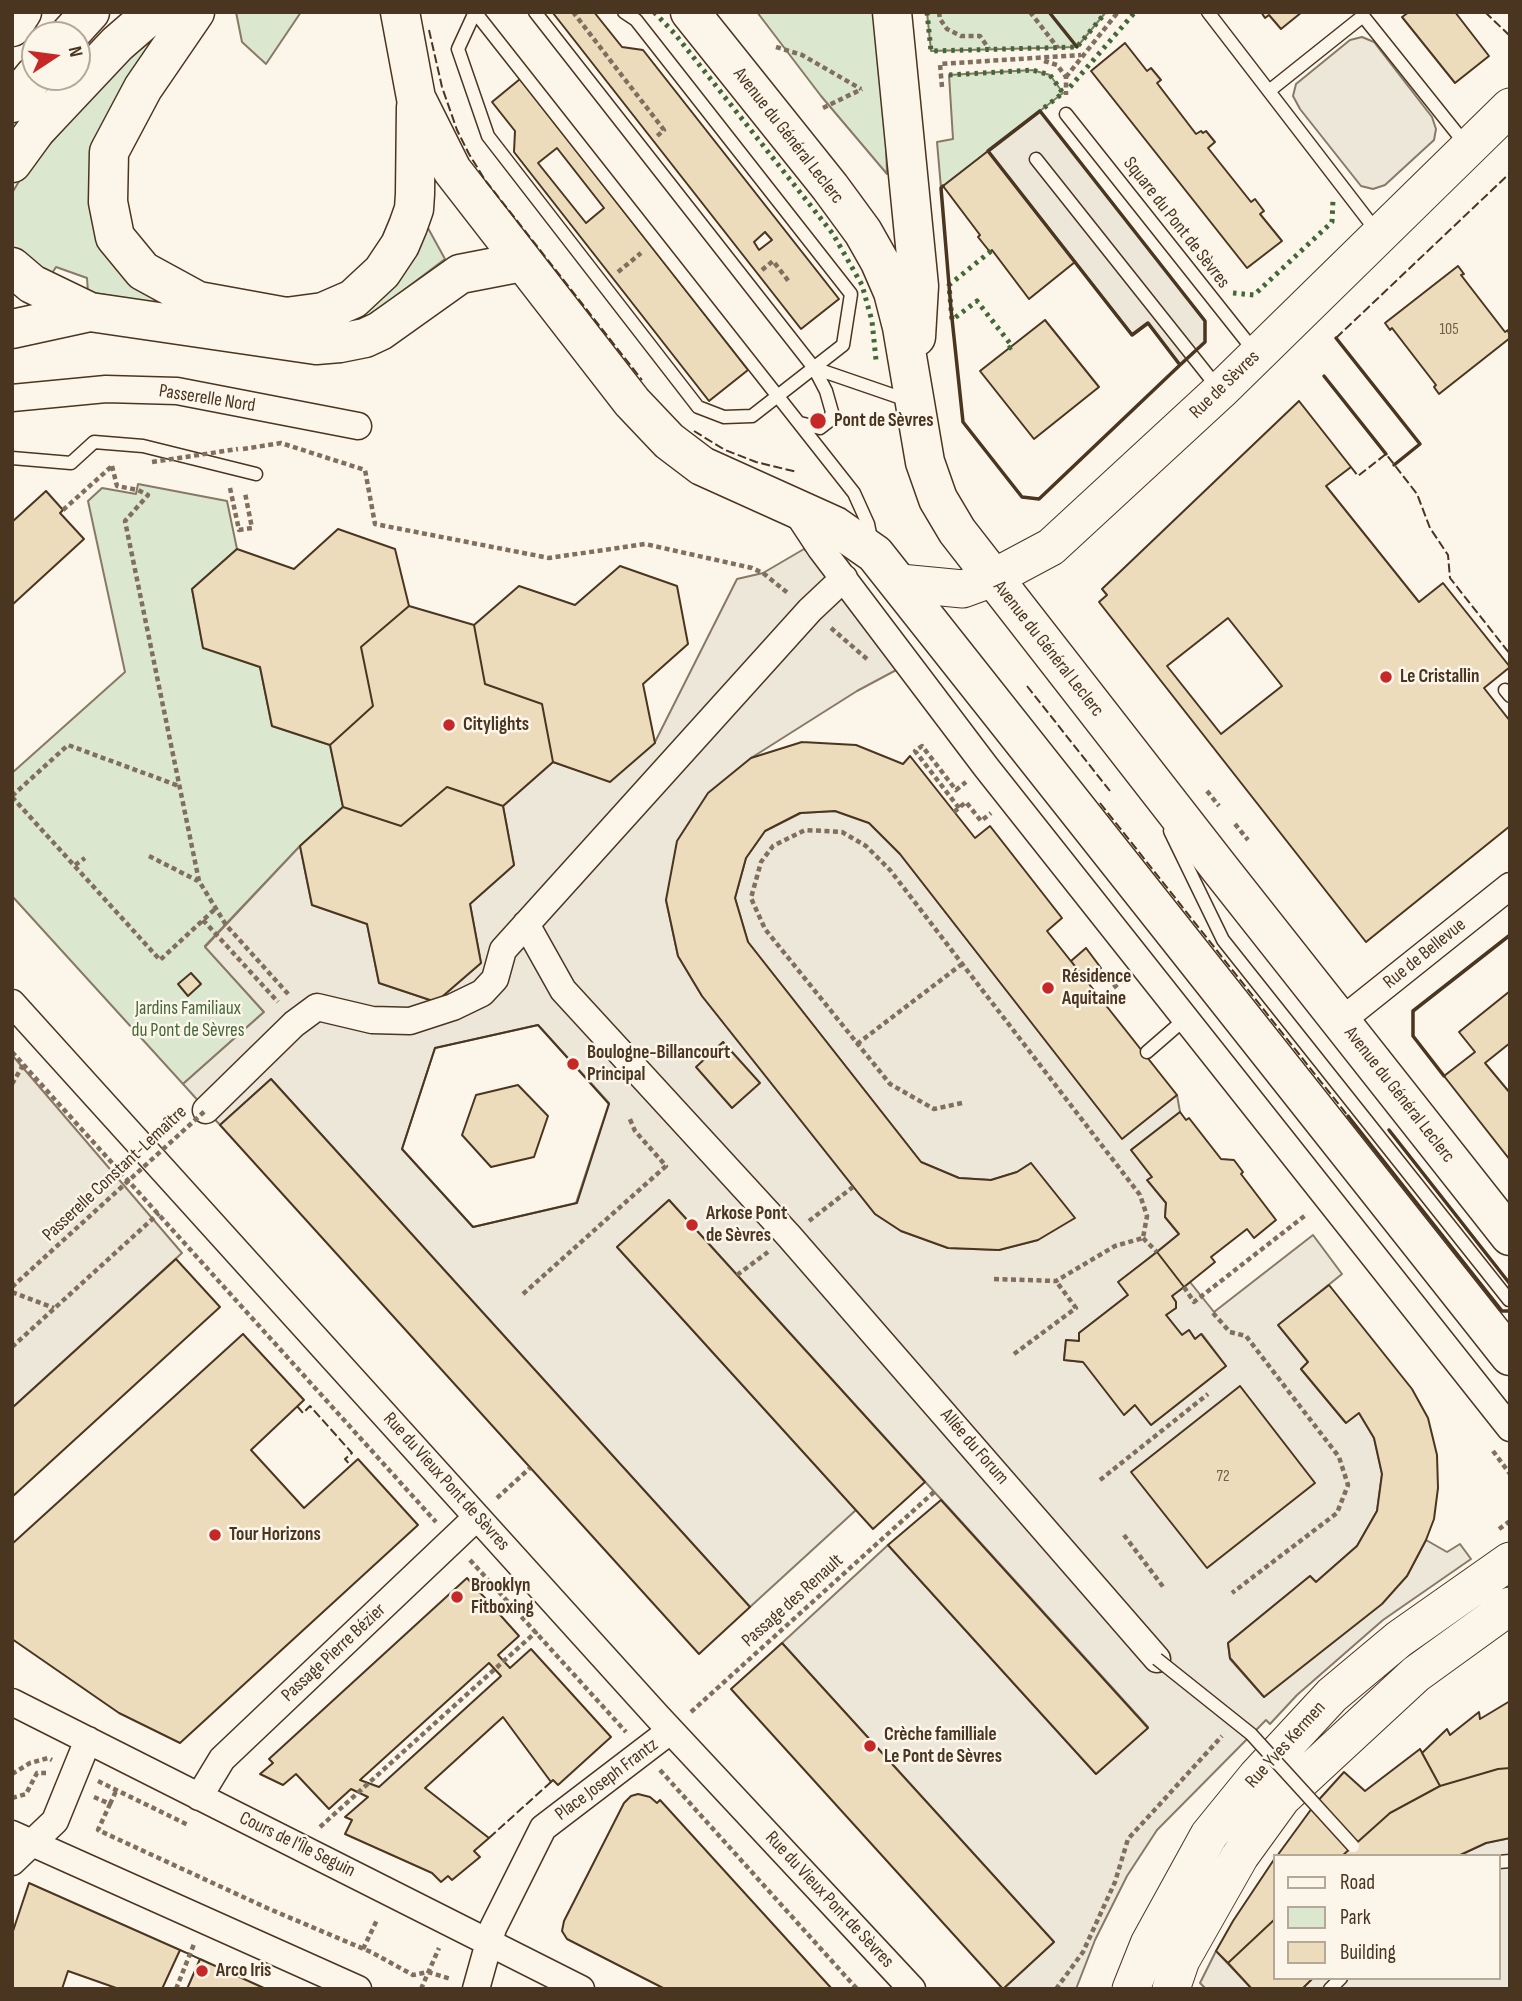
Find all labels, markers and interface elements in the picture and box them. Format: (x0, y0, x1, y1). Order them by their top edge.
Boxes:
north arrow (21, 21, 91, 91)
text: N (63, 44, 87, 59)
street label: Avenue du Général Leclerc (728, 63, 848, 209)
street label: Square du Pont de Sèvres (1118, 153, 1234, 293)
house number: 105 (1439, 320, 1459, 340)
street label: Rue de Sèvres (1185, 346, 1265, 424)
street label: Passerelle Nord (157, 380, 257, 418)
place label: Pont de Sèvres (834, 410, 934, 432)
marker: Pont de Sèvres (808, 411, 828, 431)
street label: Avenue du Général Leclerc (988, 576, 1108, 722)
place label: Le Cristallin (1400, 666, 1479, 688)
marker: Le Cristallin (1378, 669, 1394, 685)
place label: Citylights (463, 714, 529, 736)
marker: Citylights (441, 717, 457, 733)
street label: Rue de Bellevue (1379, 914, 1471, 994)
place label: Résidence Aquitaine (1062, 966, 1131, 1010)
marker: Résidence Aquitaine (1040, 980, 1056, 996)
park label: Jardins Familiaux du Pont de Sèvres (131, 998, 245, 1042)
street label: Avenue du Général Leclerc (1339, 1022, 1459, 1168)
place label: Boulogne-Billancourt Principal (587, 1042, 730, 1086)
marker: Boulogne-Billancourt Principal (565, 1056, 581, 1072)
street label: Passerelle Constant-Lemaître (38, 1101, 192, 1247)
place label: Arkose Pont de Sèvres (706, 1203, 787, 1247)
marker: Arkose Pont de Sèvres (684, 1217, 700, 1233)
street label: Allée du Forum (935, 1404, 1013, 1490)
street label: Rue du Vieux Pont de Sèvres (378, 1408, 514, 1556)
house number: 72 (1217, 1467, 1229, 1487)
place label: Tour Horizons (229, 1524, 321, 1546)
marker: Tour Horizons (207, 1527, 223, 1543)
street label: Passage des Renault (738, 1550, 848, 1652)
place label: Brooklyn Fitboxing (471, 1575, 534, 1619)
marker: Brooklyn Fitboxing (449, 1589, 465, 1605)
street label: Passage Pierre Bézier (277, 1599, 391, 1707)
street label: Rue Yves Kermen (1241, 1697, 1331, 1793)
place label: Crèche familliale Le Pont de Sèvres (884, 1724, 1002, 1768)
street label: Place Joseph Frantz (551, 1734, 663, 1826)
marker: Crèche familliale Le Pont de Sèvres (862, 1738, 878, 1754)
street label: Cours de l'Île Seguin (235, 1807, 359, 1883)
street label: Rue du Vieux Pont de Sèvres (760, 1827, 898, 1973)
legend (1274, 1854, 1501, 1980)
text: Road (1340, 1870, 1375, 1895)
text: Park (1340, 1905, 1371, 1930)
text: Building (1340, 1940, 1396, 1965)
place label: Arco Iris (216, 1960, 271, 1982)
marker: Arco Iris (194, 1963, 210, 1979)

